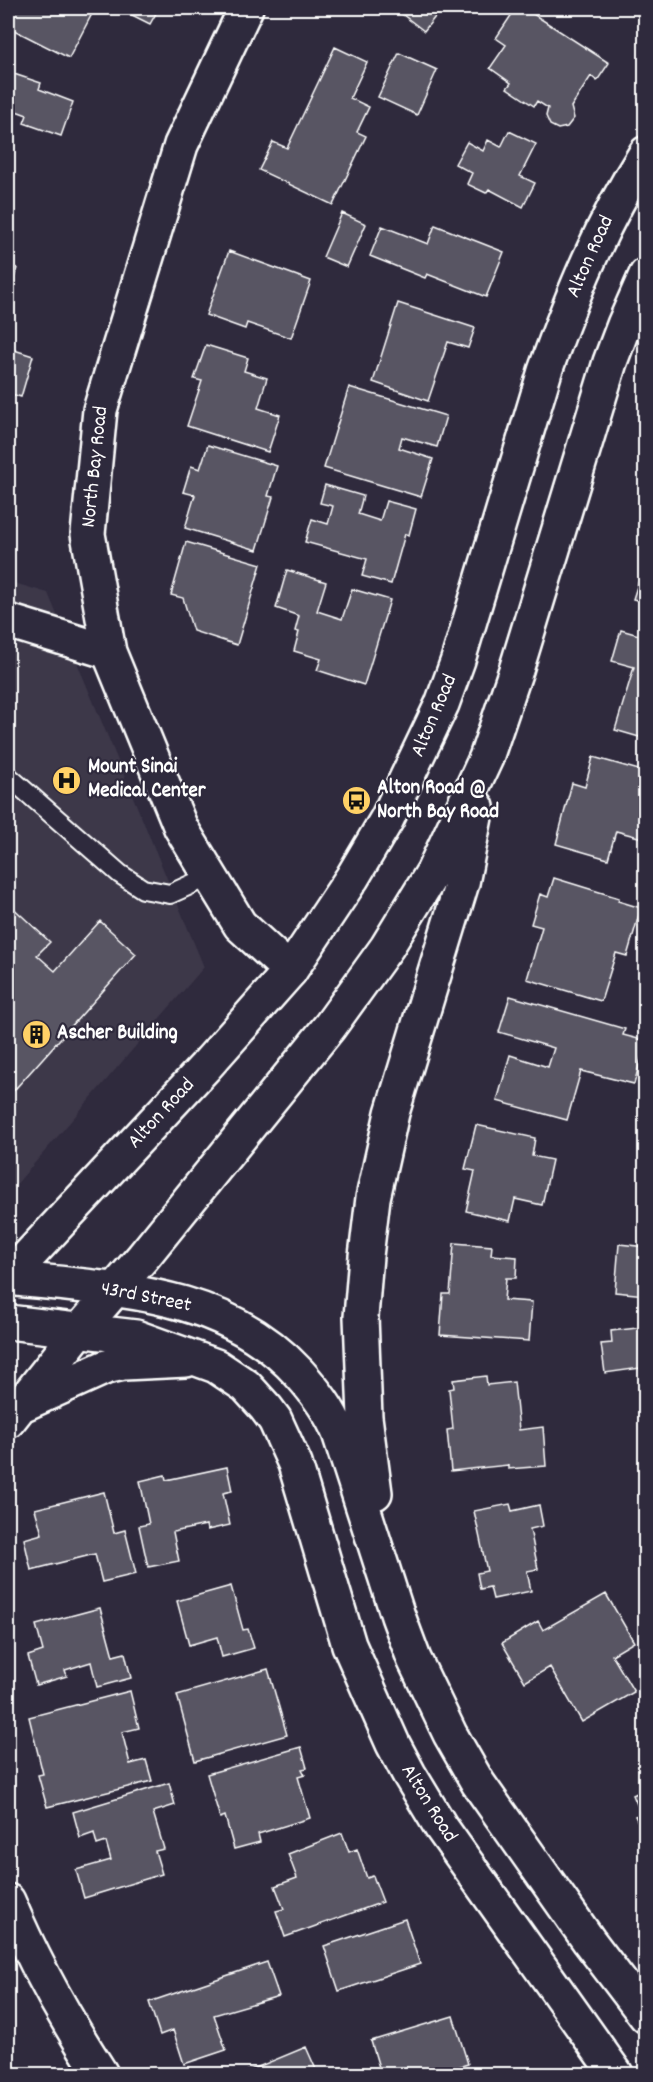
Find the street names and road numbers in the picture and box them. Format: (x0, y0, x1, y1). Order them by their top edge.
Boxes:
street label: Alton Road (560, 211, 622, 303)
street label: North Bay Road (75, 405, 117, 529)
street label: Alton Road (404, 670, 466, 762)
street label: Alton Road (121, 1072, 203, 1156)
street label: 43rd Street (98, 1275, 194, 1322)
street label: Alton Road (392, 1759, 464, 1849)

